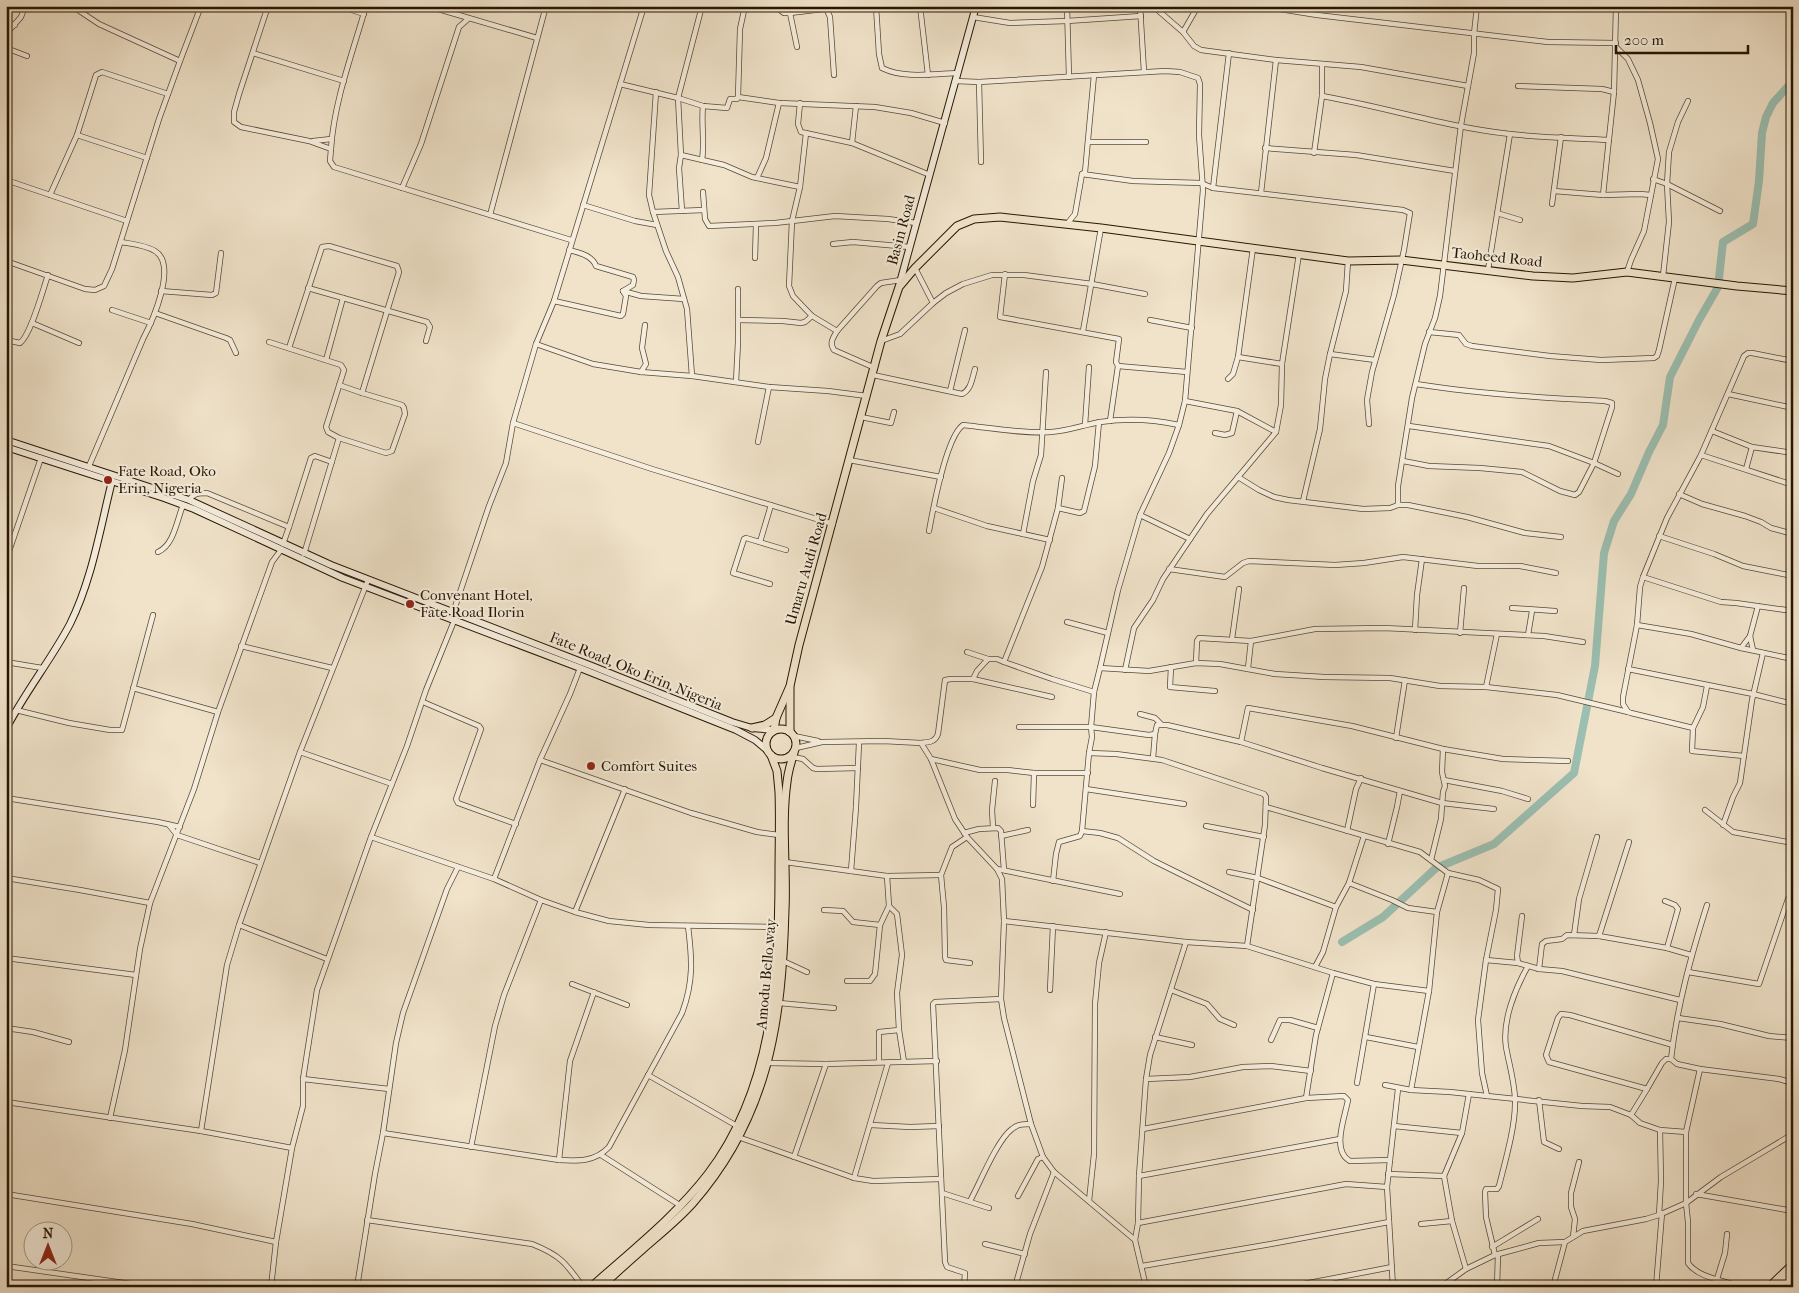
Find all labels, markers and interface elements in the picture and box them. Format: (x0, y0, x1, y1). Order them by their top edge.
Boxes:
scale bar (1616, 22, 1749, 54)
text: 200 m (1624, 31, 1664, 49)
street label: Basin Road (883, 192, 919, 267)
street label: Taoheed Road (1451, 243, 1544, 271)
place label: Fate Road, Oko Erin, Nigeria (118, 462, 216, 497)
marker: Fate Road, Oko Erin, Nigeria (102, 474, 114, 486)
street label: Umaru Audi Road (781, 510, 831, 627)
place label: Convenant Hotel, Fate Road Ilorin (420, 586, 533, 621)
marker: Convenant Hotel, Fate Road Ilorin (404, 598, 416, 610)
street label: Fate Road, Oko Erin, Nigeria (547, 628, 726, 714)
place label: Comfort Suites (601, 757, 698, 775)
marker: Comfort Suites (585, 760, 597, 772)
street label: Amodu Bello way (752, 917, 780, 1031)
north arrow (22, 1220, 72, 1270)
text: N (43, 1225, 54, 1242)

